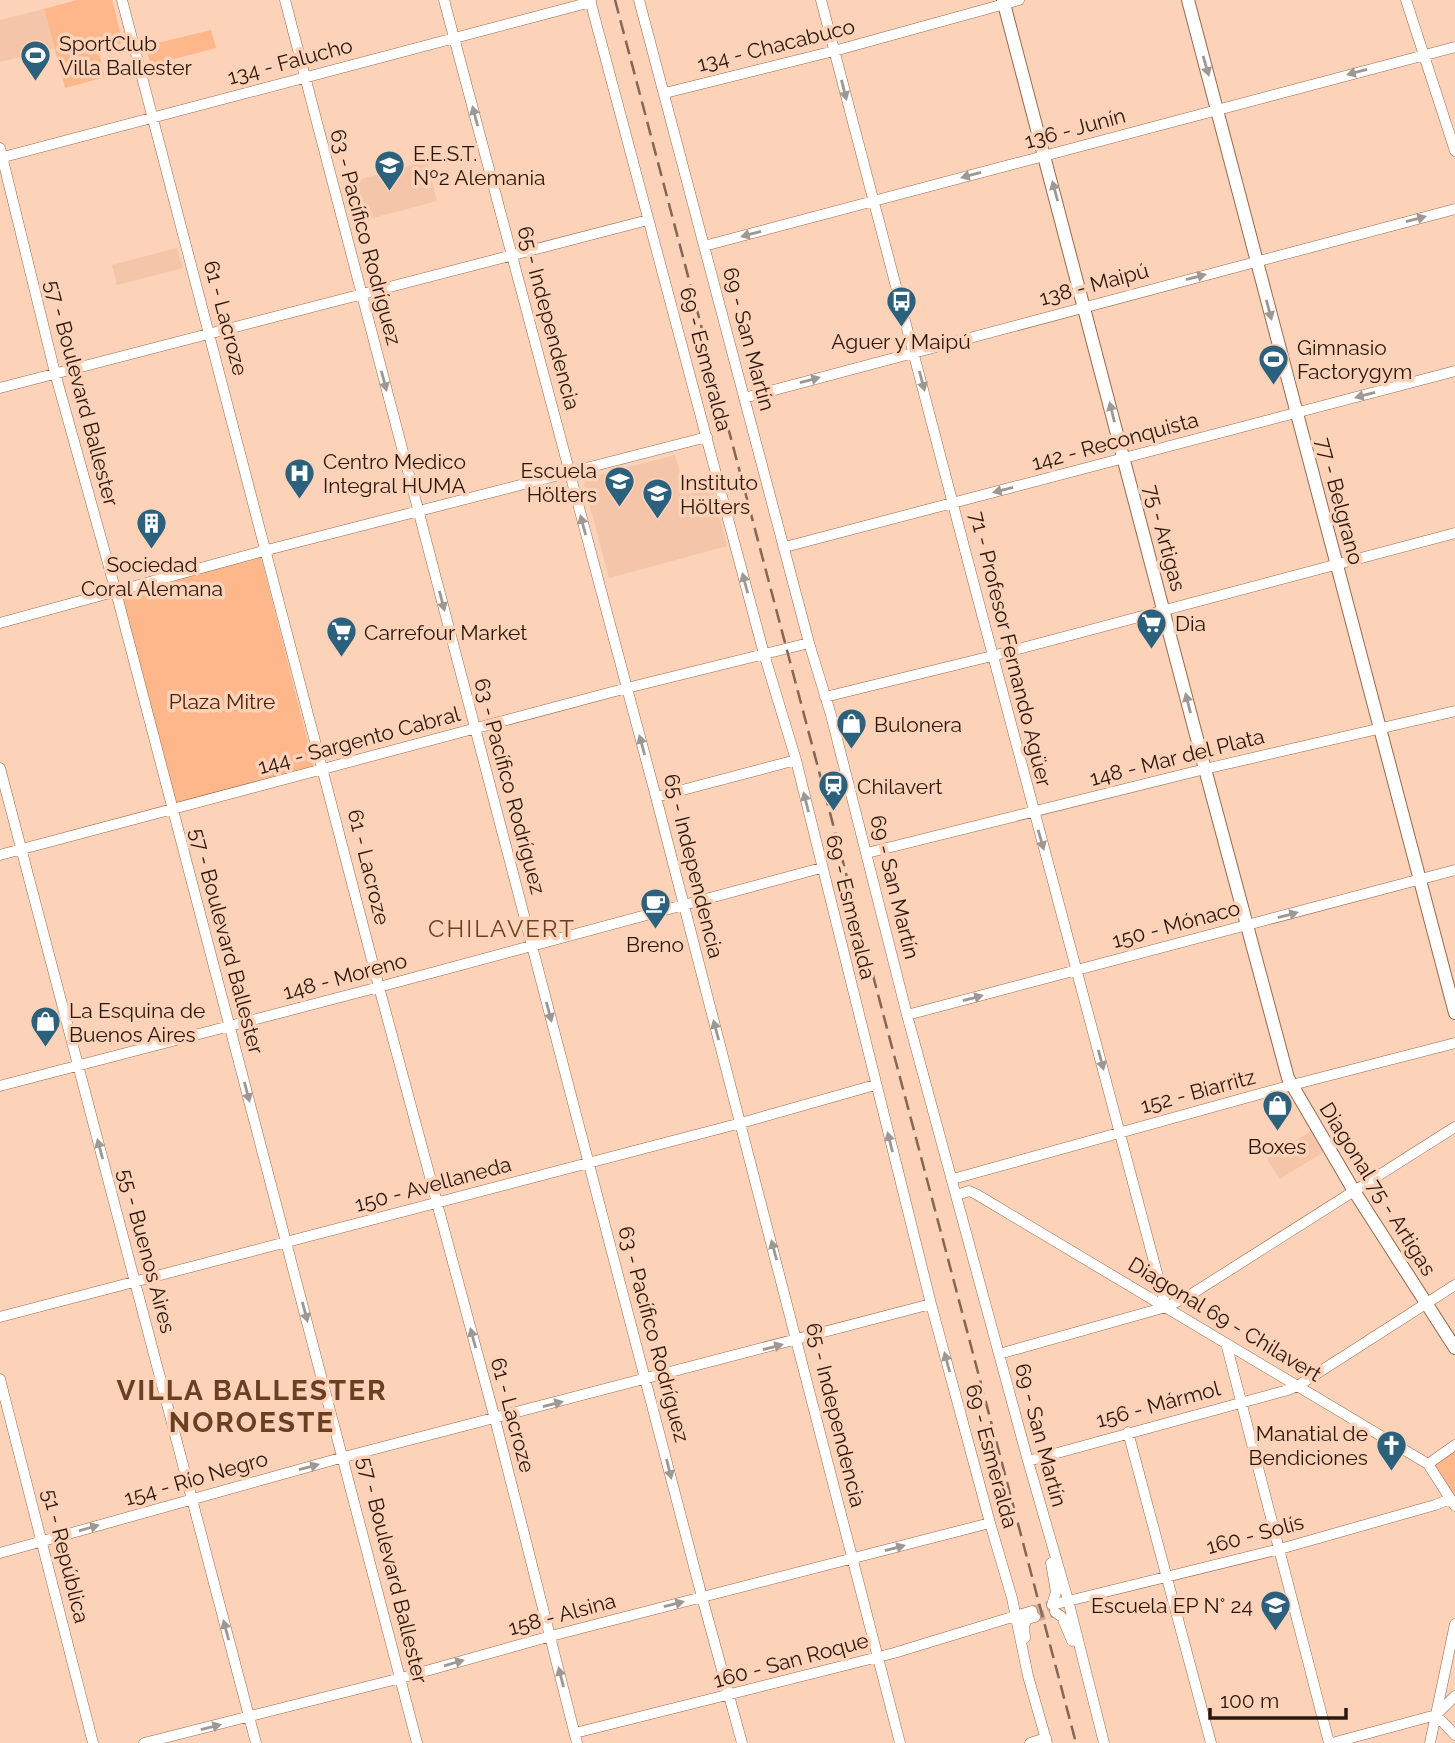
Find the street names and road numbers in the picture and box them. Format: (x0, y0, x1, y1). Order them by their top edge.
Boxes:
street label: 134 - Chacabuco (695, 13, 857, 77)
street label: 134 - Falucho (225, 32, 355, 90)
street label: 136 - Junín (1022, 103, 1128, 153)
street label: 63 - Pacífico Rodríguez (325, 126, 407, 348)
street label: 65 - Independencia (512, 223, 586, 413)
street label: 138 - Maipú (1037, 257, 1151, 311)
street label: 61 - Lacroze (199, 258, 253, 378)
street label: 69 - San Martín (718, 265, 780, 413)
street label: 57 - Boulevard Ballester (40, 277, 124, 509)
street label: 69 - Esmeralda (675, 284, 737, 434)
street label: 142 - Reconquista (1029, 407, 1201, 475)
street label: 77 - Belgrano (1311, 435, 1369, 567)
street label: 75 - Artigas (1139, 482, 1191, 594)
street label: 71 - Profesor Fernando Agüer (965, 509, 1057, 790)
street label: 63 - Pacífico Rodríguez (469, 675, 551, 897)
street label: 144 - Sargento Cabral (255, 701, 463, 779)
street label: 148 - Mar del Plata (1087, 723, 1267, 791)
street label: 65 - Independencia (659, 771, 729, 961)
street label: 61 - Lacroze (343, 807, 395, 927)
street label: 69 - San Martín (865, 813, 925, 961)
street label: 57 - Boulevard Ballester (185, 825, 269, 1057)
street label: 69 - Esmeralda (821, 832, 881, 982)
street label: 150 - Mónaco (1109, 895, 1243, 953)
street label: 148 - Moreno (280, 947, 410, 1005)
street label: 152 - Biarritz (1138, 1064, 1258, 1118)
street label: Diagonal 75 - Artigas (1314, 1098, 1442, 1280)
street label: 150 - Avellaneda (352, 1151, 514, 1217)
street label: 55 - Buenos Aires (113, 1166, 181, 1336)
street label: 63 - Pacífico Rodríguez (613, 1223, 695, 1445)
street label: Diagonal 69 - Chilavert (1124, 1251, 1326, 1387)
street label: 65 - Independencia (801, 1320, 871, 1510)
street label: 61 - Lacroze (486, 1355, 540, 1475)
street label: 69 - San Martín (1010, 1361, 1072, 1509)
street label: 156 - Mármol (1093, 1375, 1223, 1433)
street label: 69 - Esmeralda (961, 1381, 1023, 1531)
street label: 154 - Río Negro (121, 1446, 271, 1510)
street label: 57 - Boulevard Ballester (353, 1454, 433, 1686)
street label: 51 - República (37, 1486, 95, 1626)
street label: 160 - Solís (1204, 1509, 1306, 1559)
street label: 158 - Alsina (506, 1588, 618, 1640)
street label: 160 - San Roque (711, 1627, 871, 1693)

